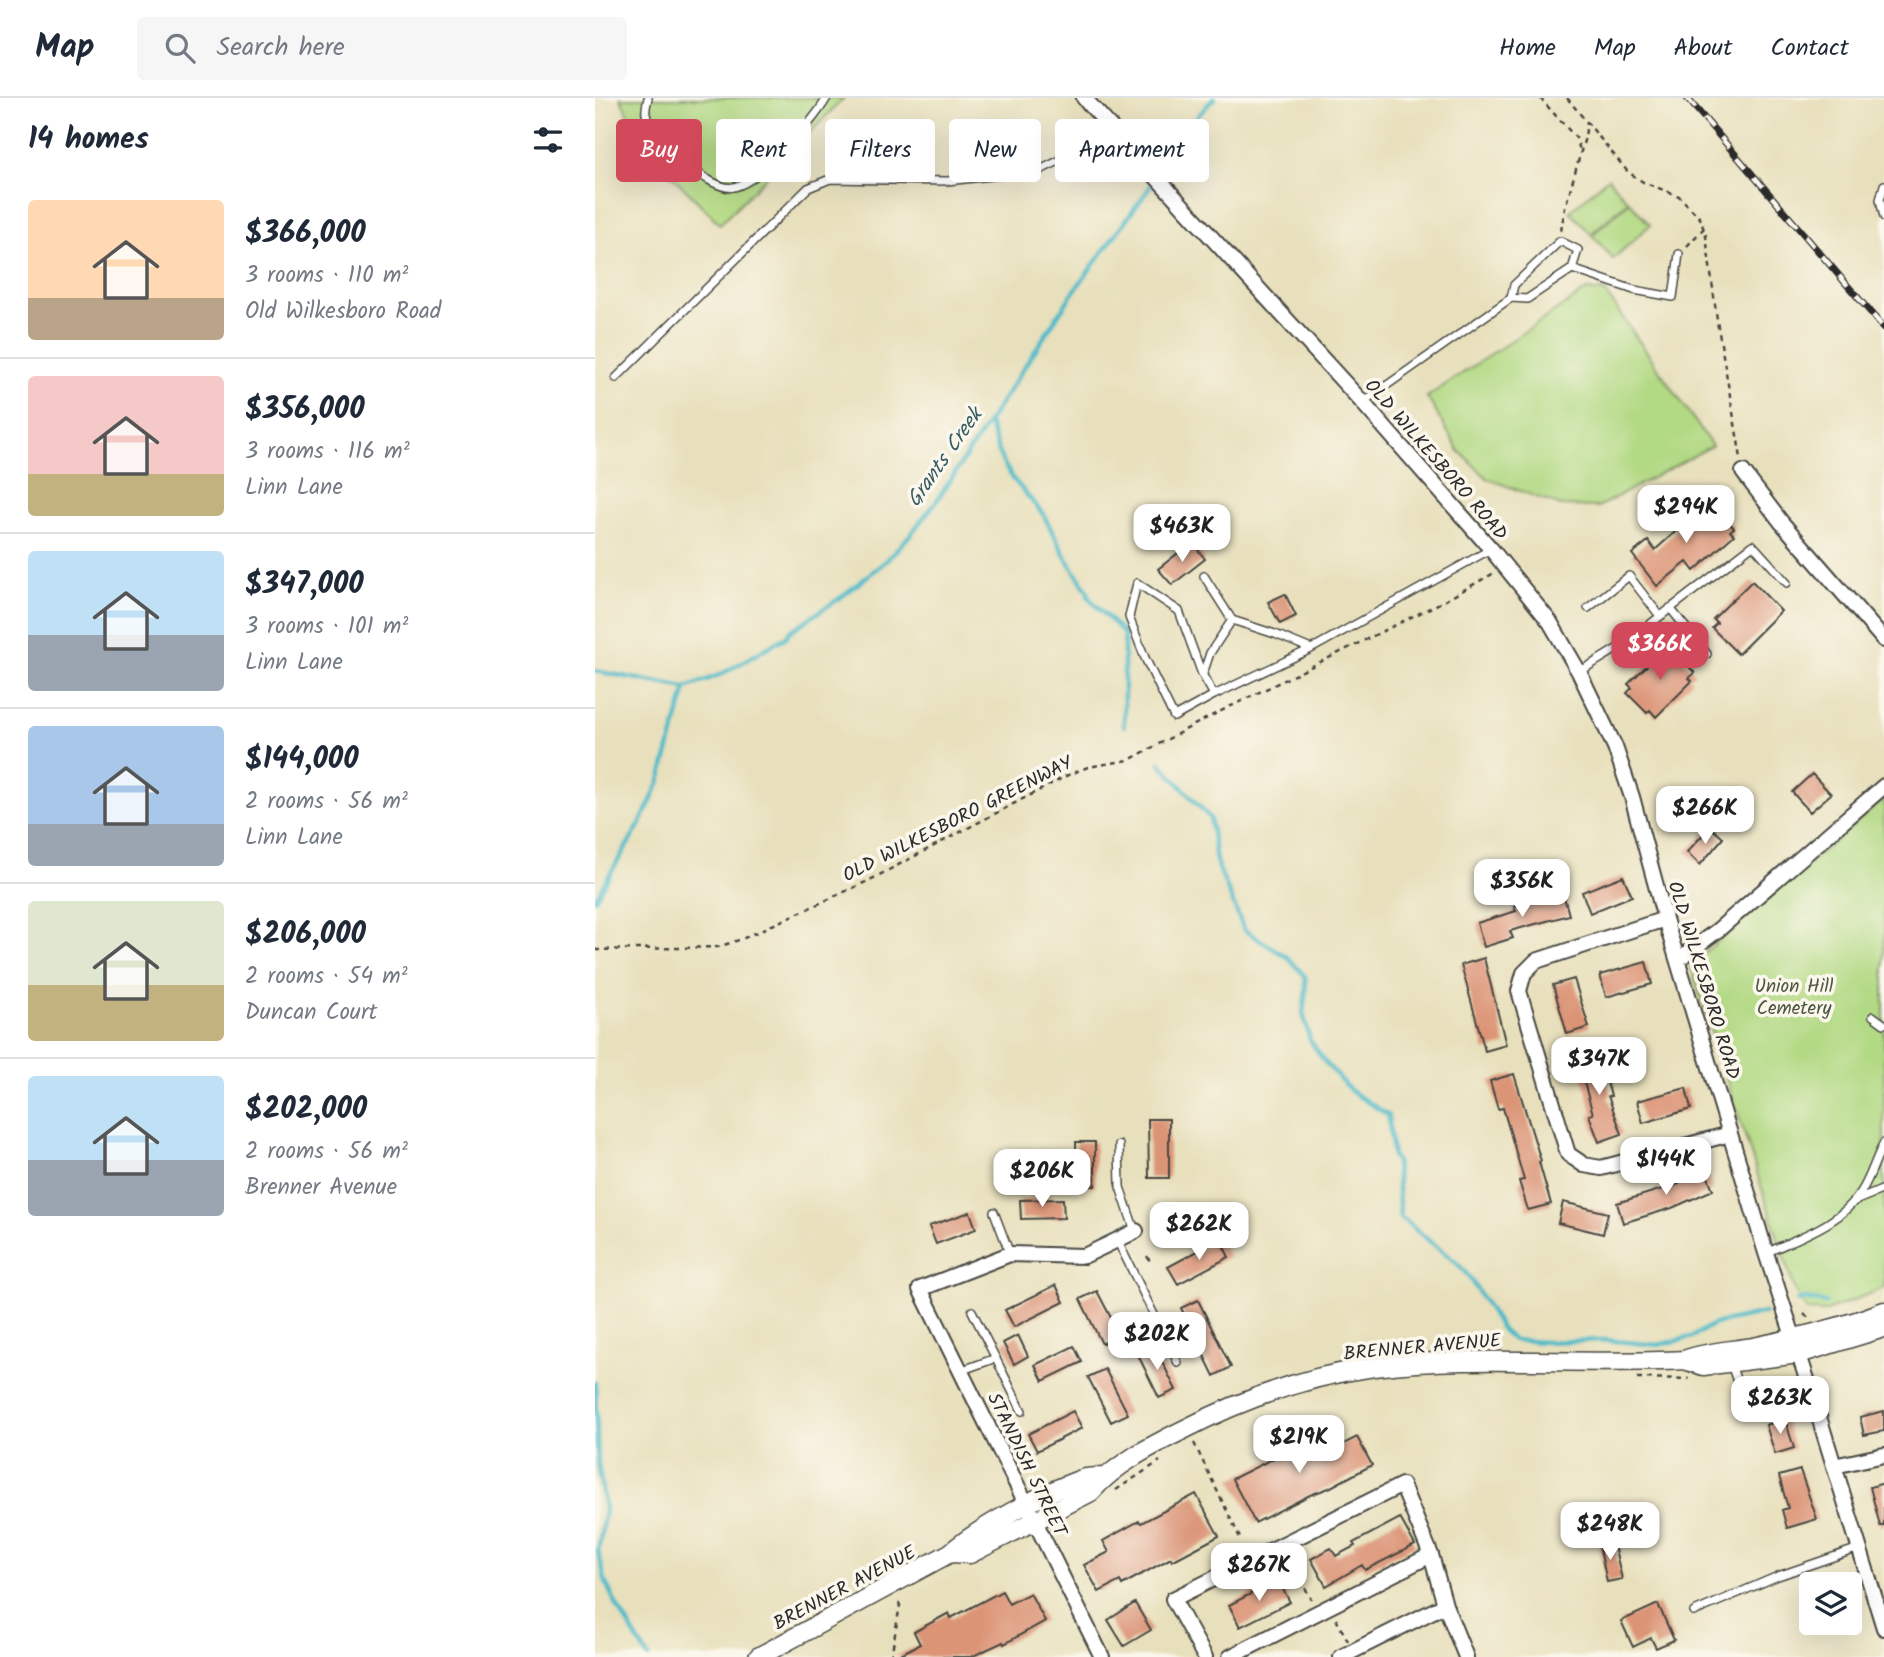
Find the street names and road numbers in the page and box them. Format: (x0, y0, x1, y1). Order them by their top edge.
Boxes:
street label: OLD WILKESBORO ROAD (1357, 373, 1514, 548)
street label: OLD WILKESBORO GREENWAY (838, 748, 1079, 891)
street label: OLD WILKESBORO ROAD (1659, 878, 1748, 1084)
street label: BRENNER AVENUE (1342, 1326, 1503, 1370)
street label: STANDISH STREET (978, 1388, 1075, 1544)
street label: BRENNER AVENUE (768, 1538, 923, 1639)

